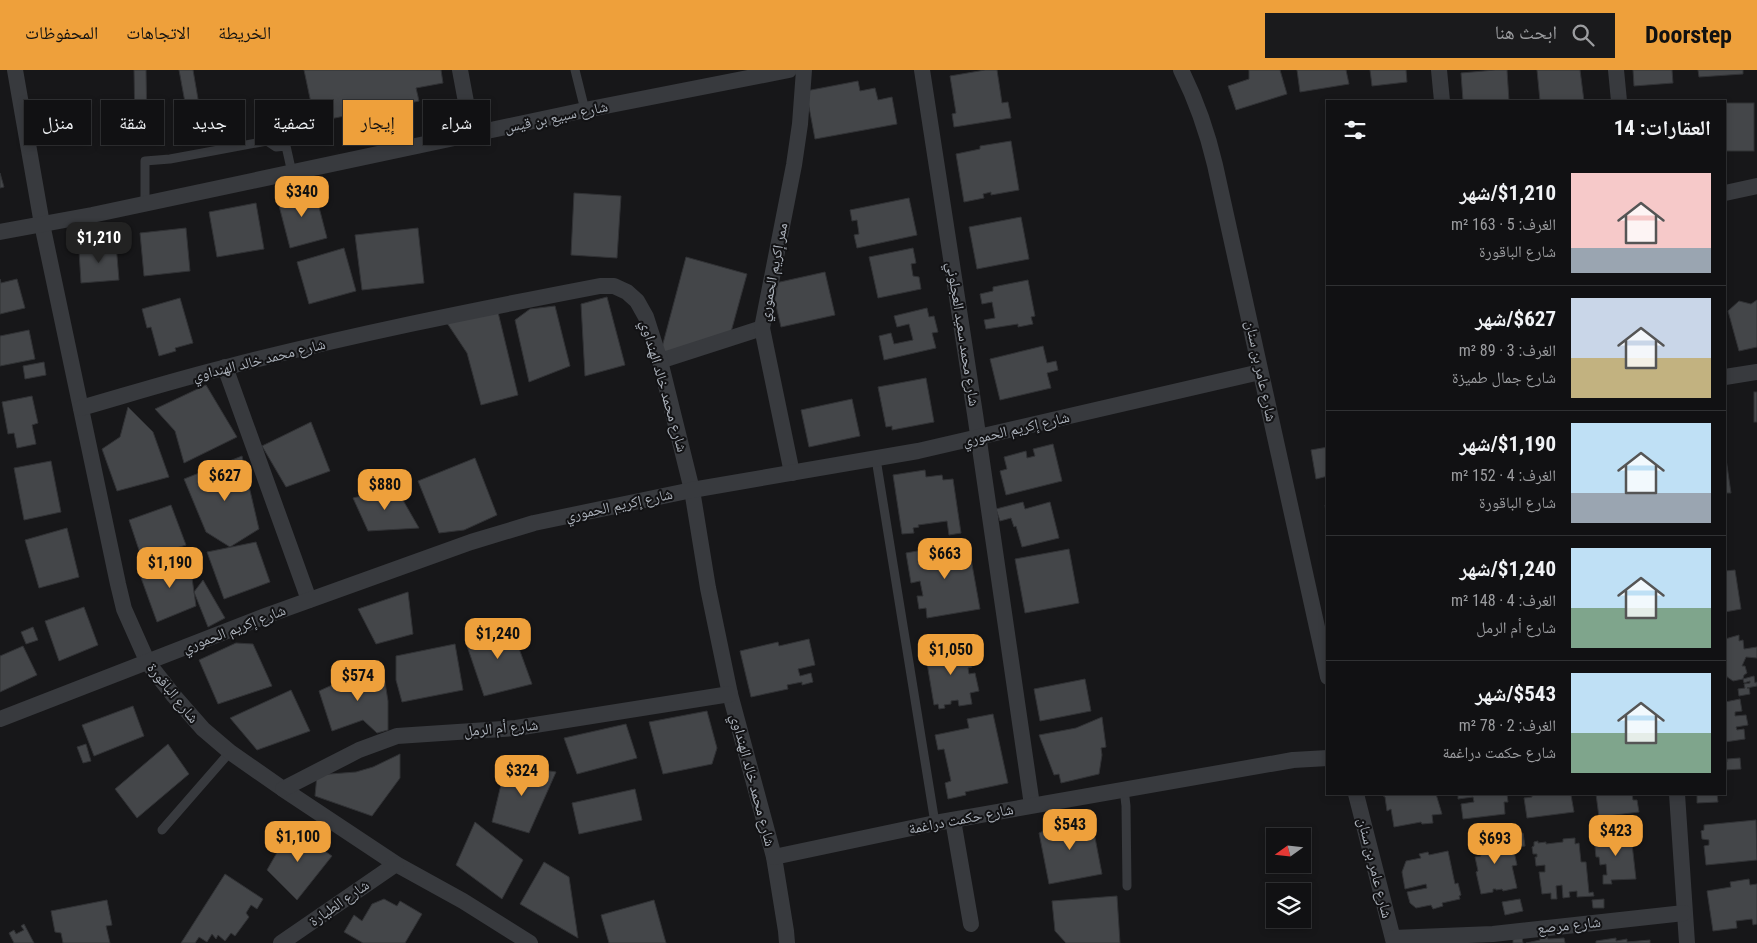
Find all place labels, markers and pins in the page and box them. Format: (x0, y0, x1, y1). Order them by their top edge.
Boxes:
pin: $340 (272, 176, 332, 218)
pin: $1,210 (58, 222, 140, 264)
pin: $627 (195, 460, 255, 502)
pin: $880 (355, 468, 415, 511)
pin: $663 (915, 538, 975, 580)
pin: $1,190 (129, 546, 211, 589)
pin: $1,240 (457, 618, 539, 660)
pin: $1,050 (910, 634, 992, 676)
pin: $574 (328, 660, 388, 702)
pin: $324 (492, 754, 552, 797)
pin: $543 (1040, 808, 1100, 851)
pin: $423 (1586, 814, 1646, 857)
pin: $1,100 (257, 820, 339, 863)
pin: $693 (1465, 822, 1525, 865)

